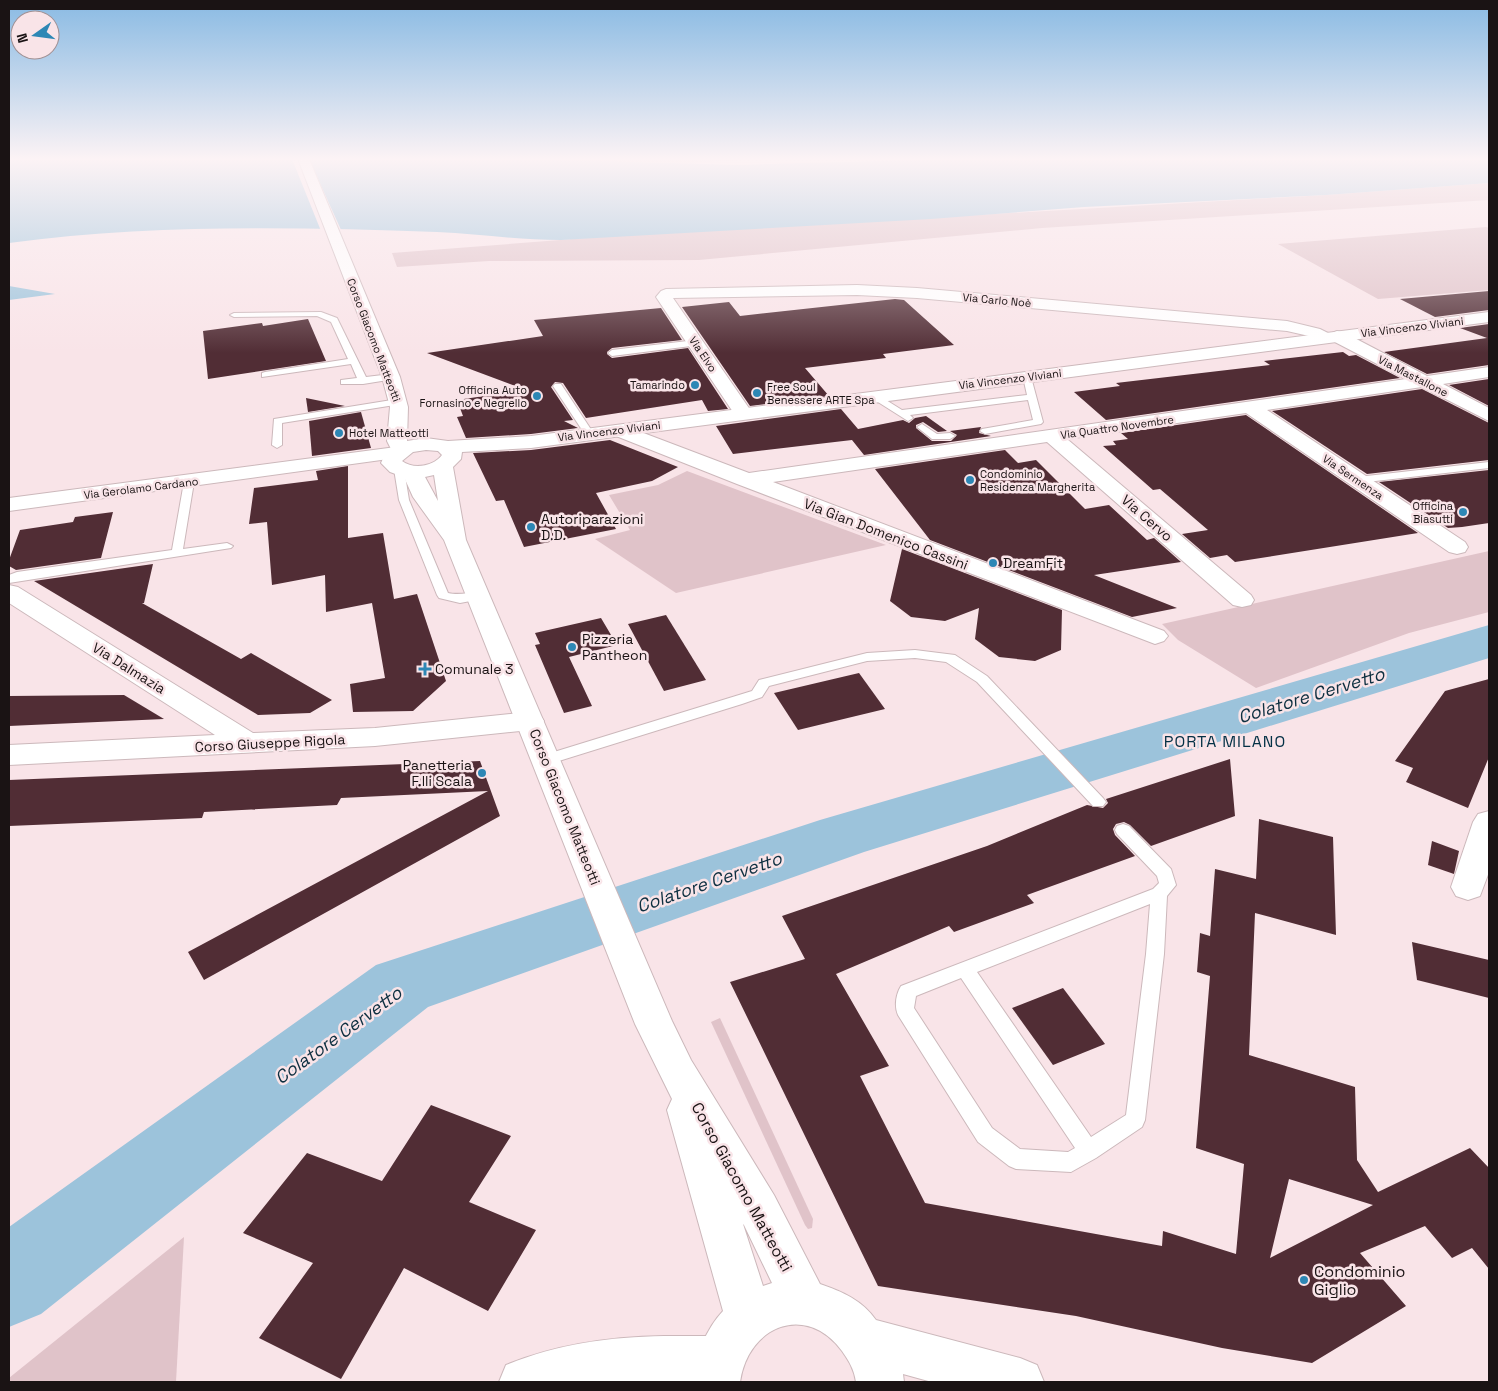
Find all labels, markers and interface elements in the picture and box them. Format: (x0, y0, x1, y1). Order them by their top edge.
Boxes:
north arrow (10, 10, 60, 60)
text: N (13, 31, 32, 45)
street label: Corso Giacomo Matteotti (344, 276, 404, 404)
street label: Via Carlo Noè (962, 290, 1032, 310)
street label: Via Vincenzo Viviani (1360, 314, 1465, 340)
street label: Via Elvo (686, 333, 720, 375)
street label: Via Mastallone (1376, 352, 1450, 400)
street label: Via Vincenzo Viviani (958, 366, 1063, 392)
place label: Tamarindo (630, 378, 685, 392)
marker: Tamarindo (689, 379, 701, 391)
place label: Free Soul Benessere ARTE Spa (767, 380, 875, 407)
place label: Officina Auto Fornasino e Negrello (419, 383, 527, 410)
marker: Free Soul Benessere ARTE Spa (751, 387, 763, 399)
marker: Officina Auto Fornasino e Negrello (531, 390, 543, 402)
street label: Via Quattro Novembre (1059, 412, 1175, 442)
street label: Via Vincenzo Viviani (557, 418, 662, 444)
place label: Hotel Matteotti (349, 426, 429, 440)
marker: Hotel Matteotti (333, 427, 345, 439)
street label: Via Sermenza (1320, 451, 1387, 503)
place label: Condominio Residenza Margherita (980, 467, 1096, 494)
street label: Via Gerolamo Cardano (83, 474, 199, 502)
marker: Condominio Residenza Margherita (964, 474, 976, 486)
street label: Via Cervo (1118, 491, 1176, 545)
street label: Via Gian Domenico Cassini (801, 494, 971, 574)
place label: Officina Biasutti (1412, 499, 1454, 526)
marker: Officina Biasutti (1457, 506, 1469, 518)
place label: Autoriparazioni D.D. (541, 510, 643, 544)
marker: Autoriparazioni D.D. (525, 521, 537, 533)
place label: DreamFit (1003, 554, 1063, 572)
marker: DreamFit (987, 557, 999, 569)
place label: Pizzeria Pantheon (582, 630, 647, 664)
street label: Via Dalmazia (89, 638, 169, 698)
marker: Pizzeria Pantheon (566, 641, 578, 653)
place label: Comunale 3 (435, 660, 514, 678)
water label: Colatore Cervetto (1235, 662, 1388, 728)
marker: Comunale 3 (419, 663, 431, 675)
street label: Corso Giacomo Matteotti (525, 726, 605, 888)
street label: Corso Giuseppe Rigola (194, 730, 346, 756)
district label: PORTA MILANO (1164, 731, 1286, 752)
place label: Panetteria F.lli Scala (403, 756, 472, 790)
marker: Panetteria F.lli Scala (476, 767, 488, 779)
water label: Colatore Cervetto (633, 846, 785, 918)
water label: Colatore Cervetto (270, 981, 407, 1089)
street label: Corso Giacomo Matteotti (687, 1099, 797, 1275)
place label: Condominio Giglio (1314, 1261, 1405, 1300)
marker: Condominio Giglio (1298, 1274, 1310, 1286)

